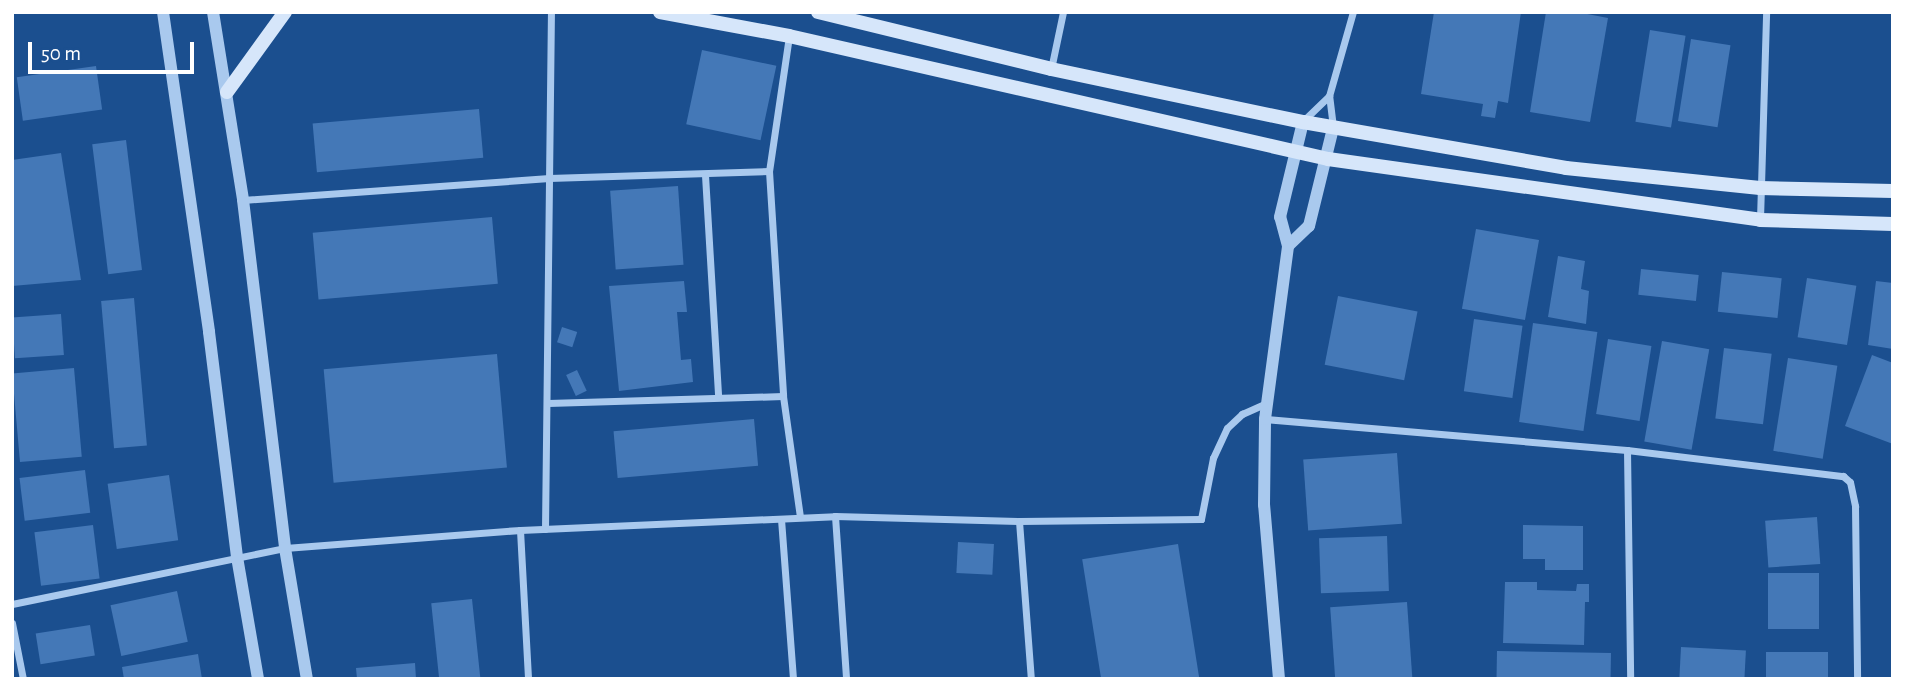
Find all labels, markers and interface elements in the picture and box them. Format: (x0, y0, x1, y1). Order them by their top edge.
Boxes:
scale bar (32, 28, 198, 72)
text: 50 m (41, 43, 81, 64)

